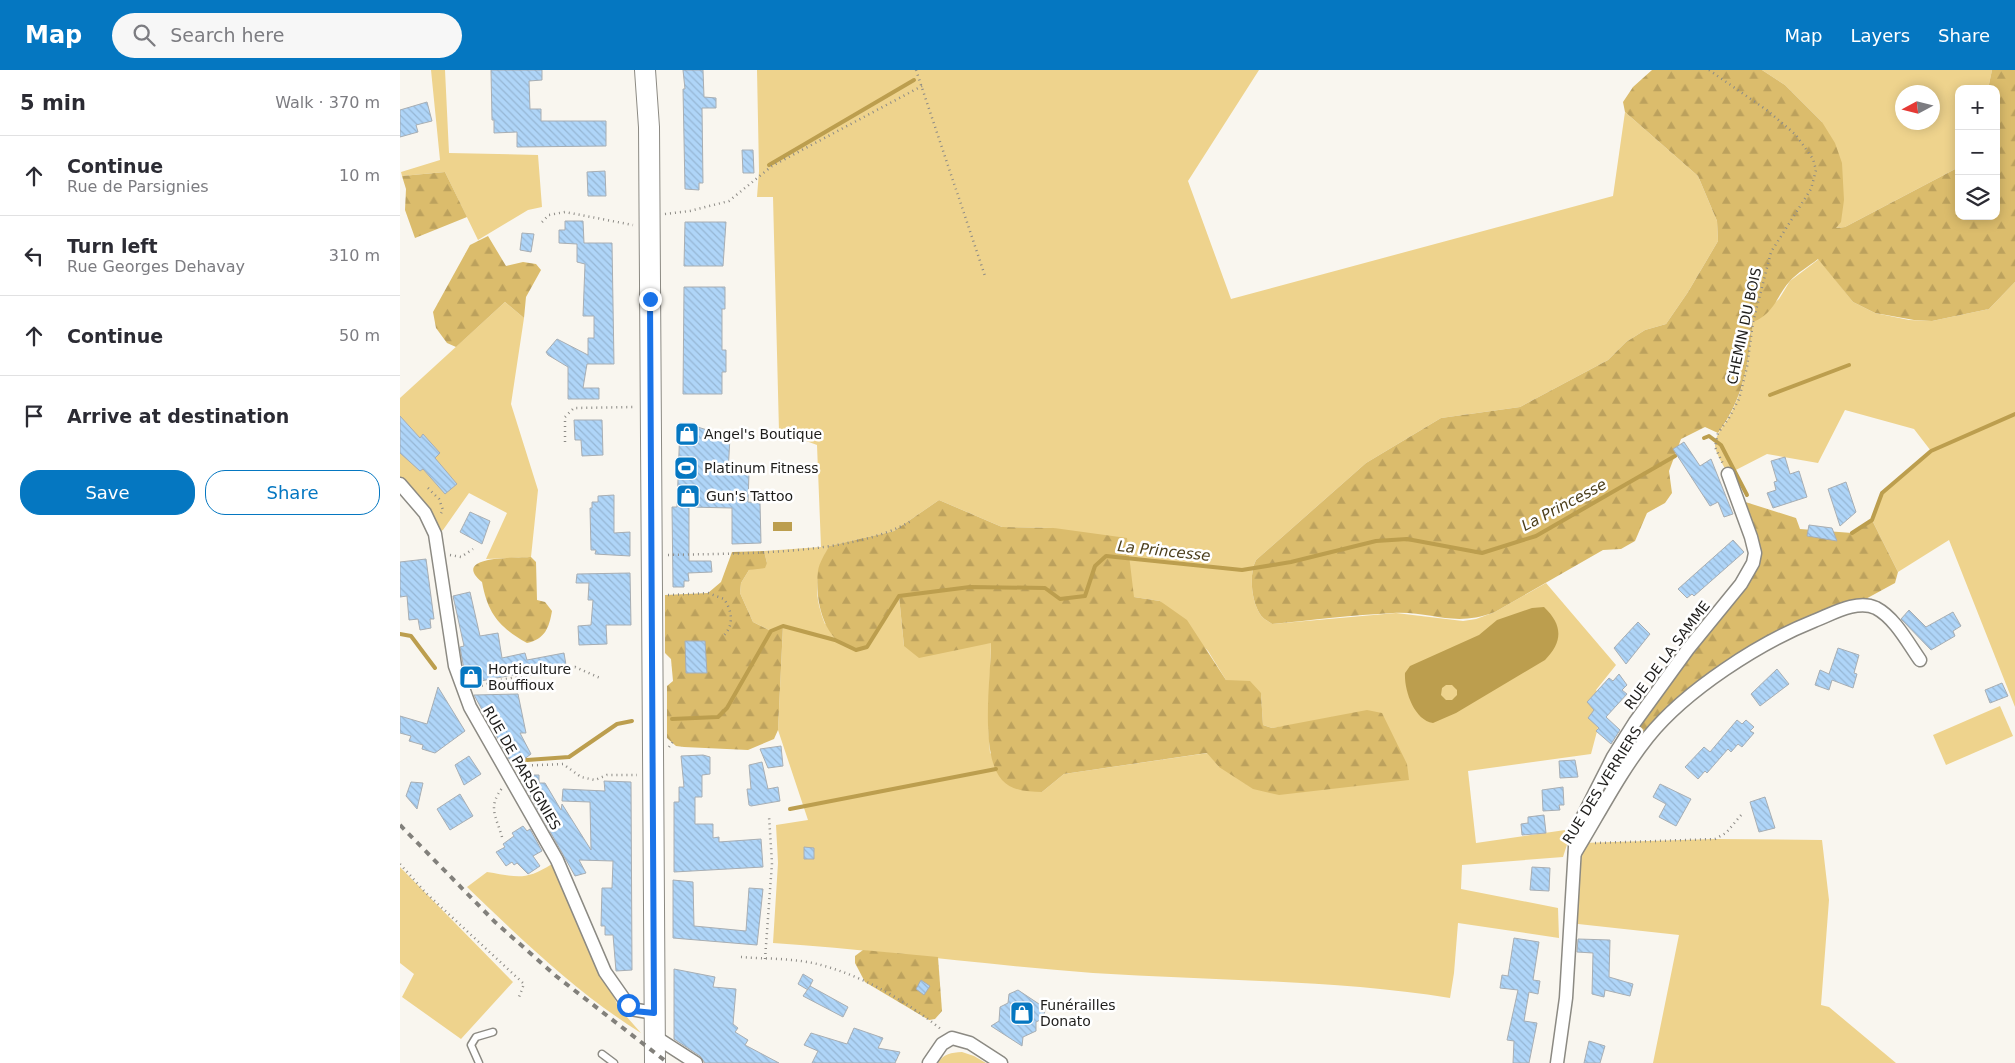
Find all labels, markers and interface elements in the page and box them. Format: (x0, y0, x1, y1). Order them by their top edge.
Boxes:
search box (112, 13, 462, 58)
text: Map (25, 21, 82, 49)
icon: search (130, 21, 158, 49)
text: Search here (170, 24, 284, 46)
text: Map (1784, 25, 1822, 46)
text: Layers (1850, 25, 1910, 46)
text: Share (1938, 25, 1990, 46)
north arrow (1895, 85, 1940, 130)
map controls (1955, 85, 2000, 220)
button: + (1955, 85, 2000, 130)
text: 5 min (20, 91, 86, 115)
text: Walk · 370 m (275, 93, 380, 112)
button: − (1955, 130, 2000, 175)
text: Continue (67, 155, 163, 177)
icon: ahead (20, 162, 48, 190)
text: 10 m (339, 166, 380, 185)
button: layers (1955, 175, 2000, 220)
text: Rue de Parsignies (67, 177, 209, 196)
text: Turn left (67, 235, 158, 257)
icon: left (20, 242, 48, 270)
text: 310 m (329, 246, 380, 265)
text: Rue Georges Dehavay (67, 257, 245, 276)
street label: CHEMIN DU BOIS (1724, 266, 1764, 386)
route end (639, 288, 662, 311)
icon: ahead (20, 322, 48, 350)
text: Continue (67, 325, 163, 347)
text: 50 m (339, 326, 380, 345)
icon: arrive (20, 402, 48, 430)
text: Arrive at destination (67, 405, 289, 427)
shop icon: Angel's Boutique (674, 421, 700, 447)
place label: Angel's Boutique (704, 426, 822, 442)
sports icon: Platinum Fitness (673, 455, 699, 481)
place label: Platinum Fitness (704, 460, 819, 476)
button: Save (20, 470, 195, 515)
button: Share (205, 470, 380, 515)
water label: La Princesse (1518, 475, 1610, 535)
shop icon: Gun's Tattoo (675, 483, 701, 509)
place label: Gun's Tattoo (706, 488, 793, 504)
water label: La Princesse (1117, 537, 1211, 565)
street label: RUE DE LA SAMME (1621, 598, 1713, 712)
place label: Horticulture Bouffioux (488, 661, 571, 693)
shop icon: Horticulture Bouffioux (458, 664, 484, 690)
street label: RUE DE PARSIGNIES (480, 703, 564, 833)
street label: RUE DES VERRIERS (1559, 723, 1645, 847)
route start (617, 994, 640, 1017)
place label: Funérailles Donato (1040, 997, 1116, 1029)
shop icon: Funérailles Donato (1009, 1000, 1035, 1026)

